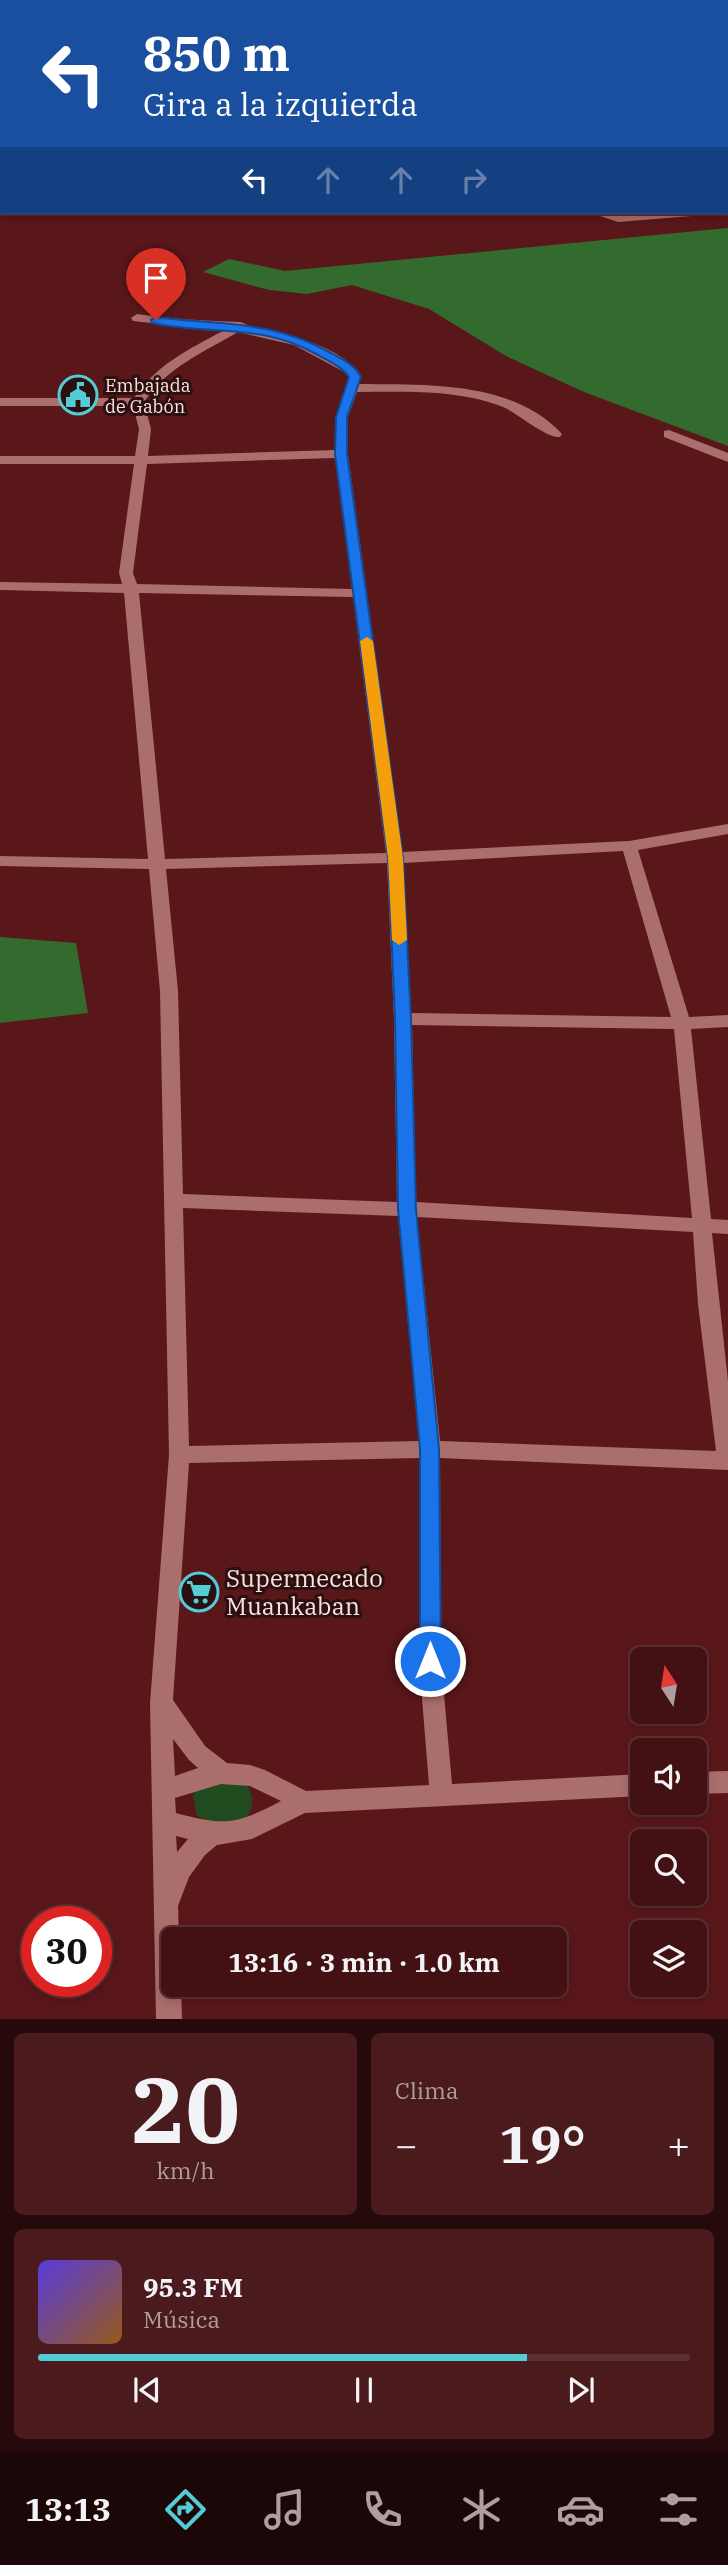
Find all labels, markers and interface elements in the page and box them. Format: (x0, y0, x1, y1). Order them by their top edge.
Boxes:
text: 850 m (143, 21, 290, 84)
icon: left (28, 28, 119, 119)
text: Gira a la izquierda (143, 83, 418, 125)
icon: left (236, 161, 274, 199)
icon: ahead (309, 161, 347, 199)
icon: ahead (382, 161, 420, 199)
icon: right (455, 161, 493, 199)
pin (126, 248, 186, 320)
icon: arrive (137, 259, 175, 297)
public building icon: Embajada de Gabón (57, 374, 99, 416)
place label: Embajada de Gabón (105, 374, 191, 418)
place label: Supermecado Muankaban (226, 1562, 383, 1622)
supermarket icon: Supermecado Muankaban (178, 1571, 220, 1613)
position arrow (393, 1624, 467, 1698)
north arrow (630, 1647, 707, 1724)
map controls (630, 1647, 707, 1997)
button: sound (630, 1738, 707, 1815)
button: search (630, 1829, 707, 1906)
speed limit sign: 30 (21, 1906, 112, 1997)
button: layers (630, 1920, 707, 1997)
text: 13:16 · 3 min · 1.0 km (228, 1945, 500, 1979)
text: 20 (131, 2050, 240, 2168)
text: Clima (395, 2075, 459, 2105)
text: 19° (499, 2110, 586, 2177)
text: − (395, 2120, 418, 2169)
text: + (667, 2120, 690, 2169)
text: km/h (156, 2155, 215, 2185)
text: 95.3 FM (143, 2270, 243, 2304)
text: Música (143, 2304, 220, 2334)
icon: previous (128, 2371, 166, 2409)
icon: pause (345, 2371, 383, 2409)
icon: next (562, 2371, 600, 2409)
icon: directions (161, 2485, 210, 2534)
icon: music (260, 2485, 309, 2534)
icon: phone (358, 2485, 407, 2534)
icon: climate (457, 2485, 506, 2534)
icon: car (556, 2485, 605, 2534)
icon: filters (654, 2485, 703, 2534)
text: 13:13 (25, 2488, 111, 2530)

